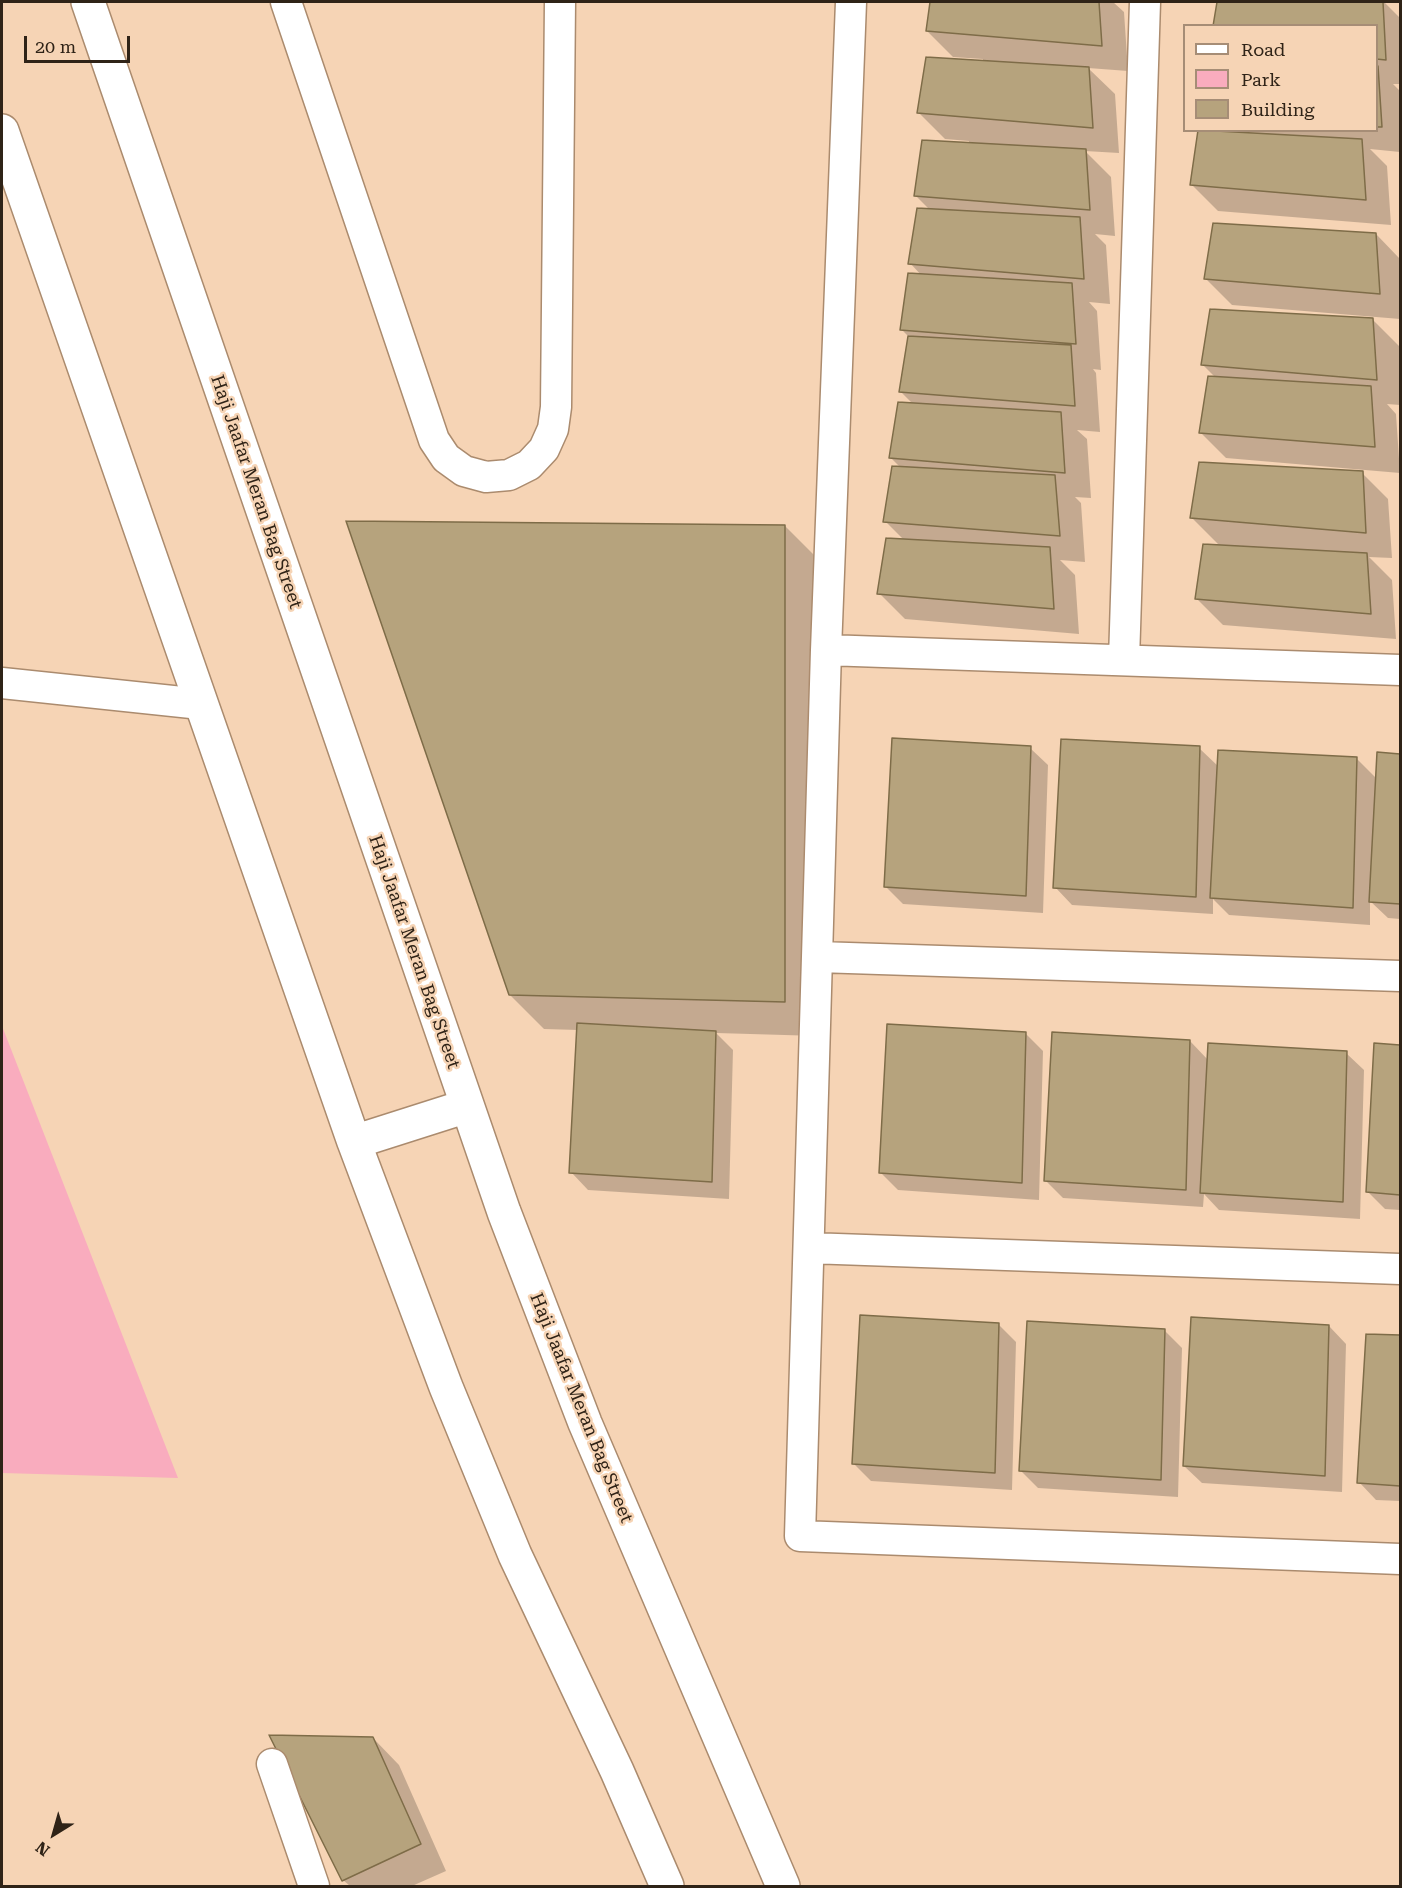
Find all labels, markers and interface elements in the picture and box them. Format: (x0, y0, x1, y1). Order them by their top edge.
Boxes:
scale bar (27, 24, 134, 62)
legend (1183, 24, 1378, 132)
text: 20 m (35, 36, 76, 57)
text: Road (1241, 39, 1285, 60)
text: Park (1241, 69, 1281, 90)
text: Building (1241, 99, 1315, 120)
street label: Haji Jaafar Meran Bag Street (206, 372, 306, 612)
street label: Haji Jaafar Meran Bag Street (364, 832, 464, 1072)
street label: Haji Jaafar Meran Bag Street (525, 1290, 637, 1526)
north arrow (24, 1804, 84, 1864)
text: N (32, 1837, 54, 1860)

